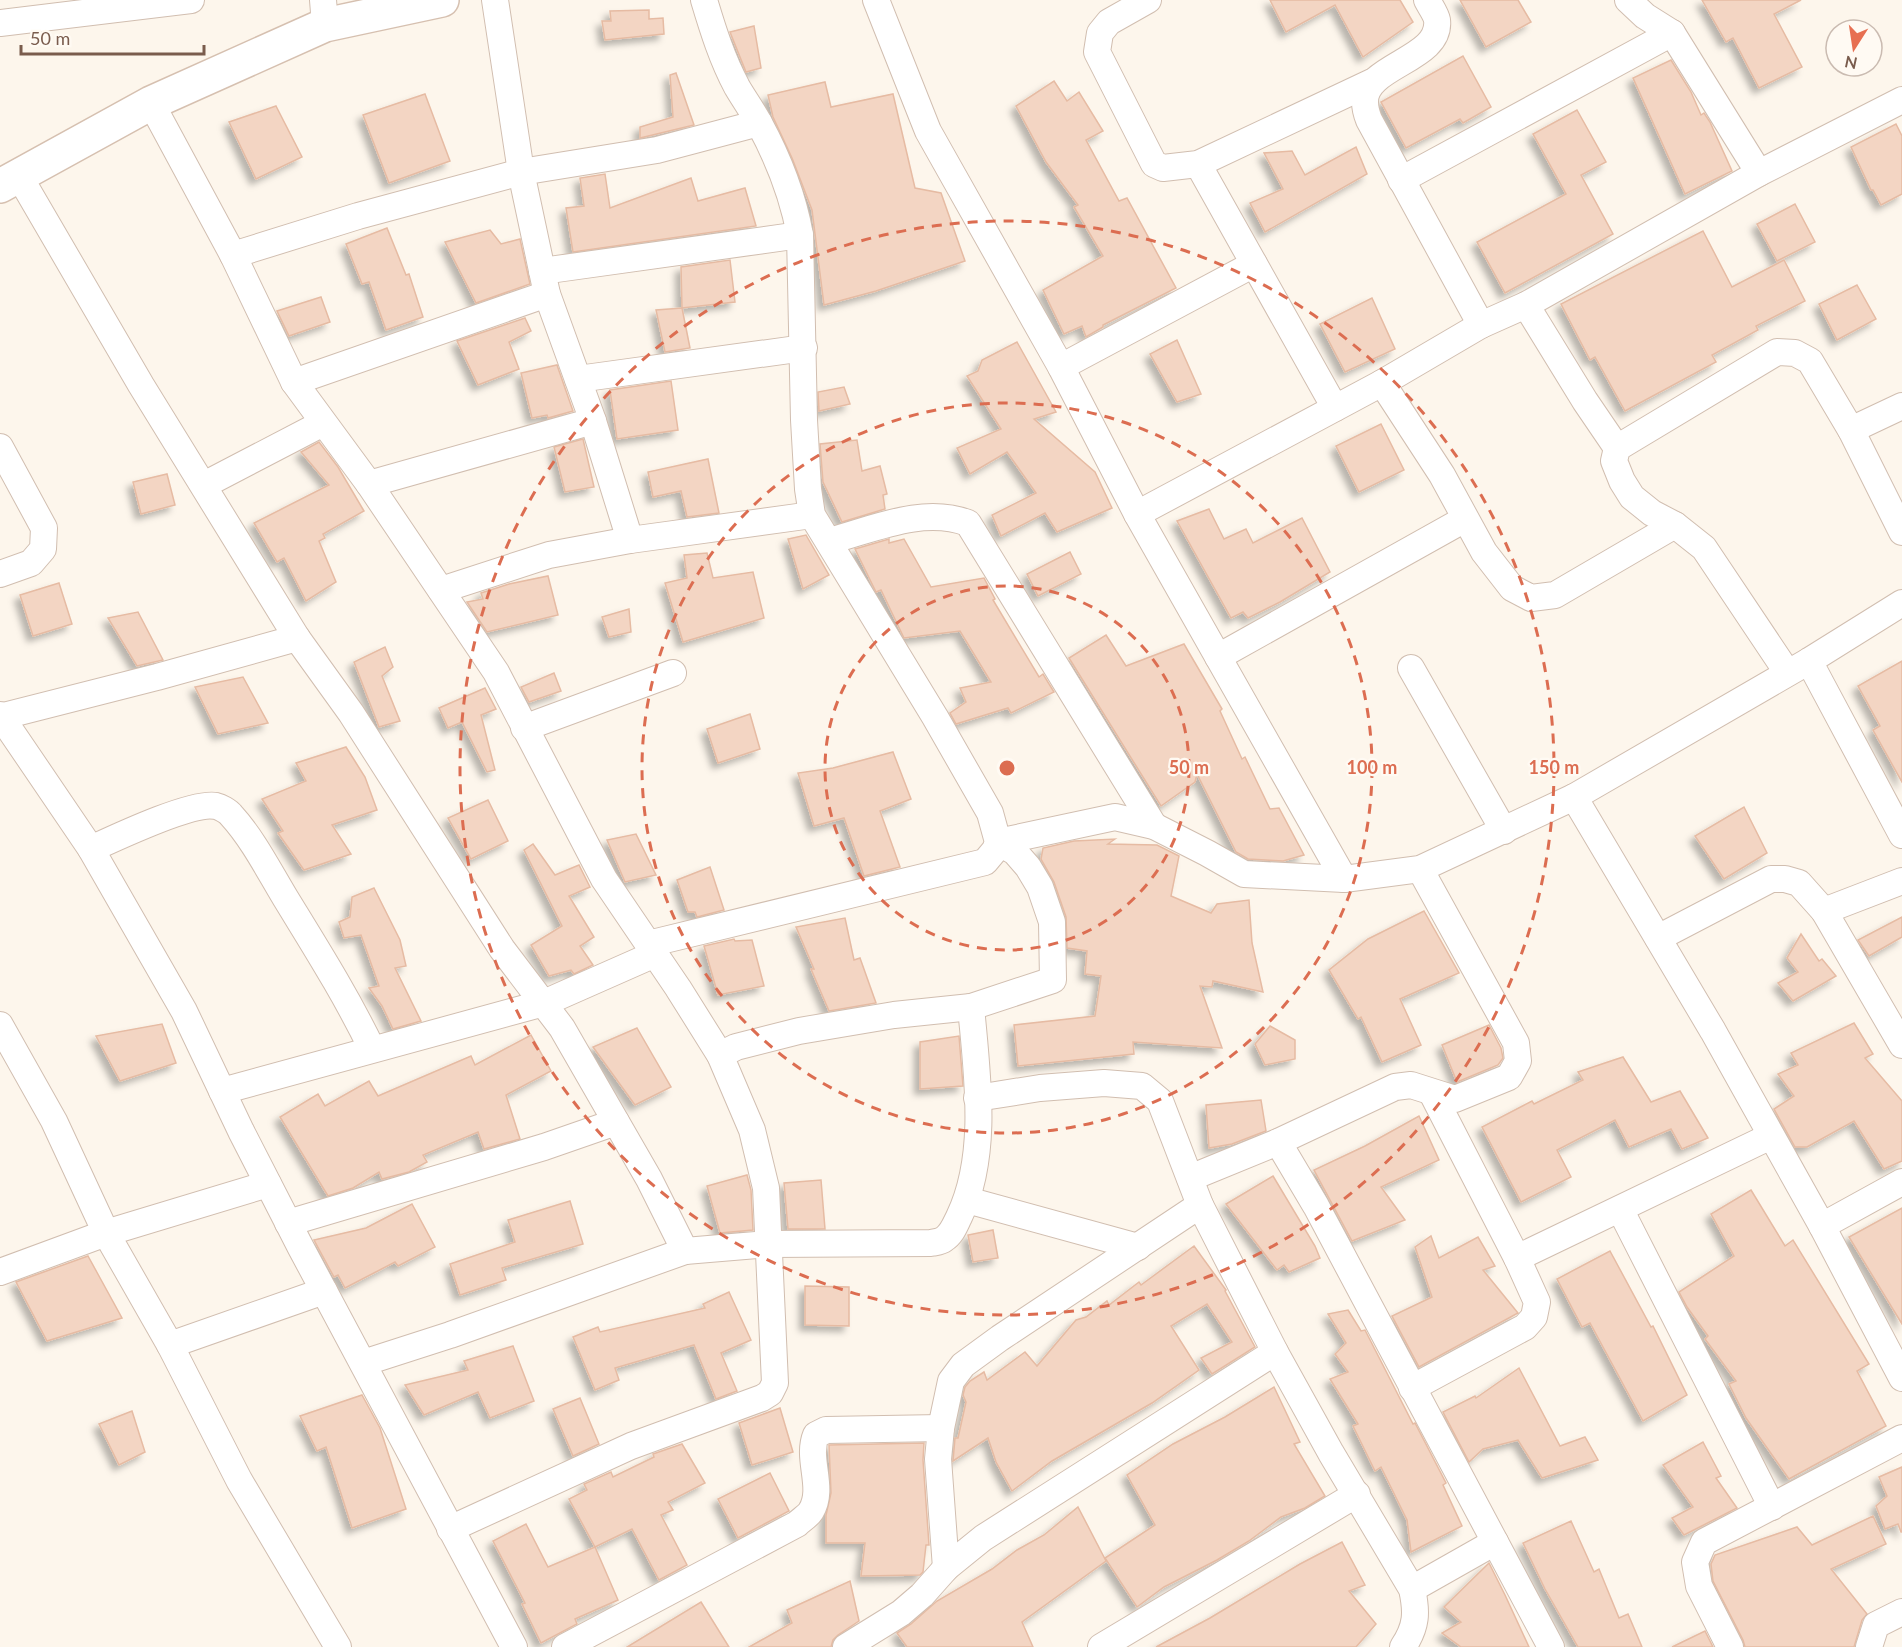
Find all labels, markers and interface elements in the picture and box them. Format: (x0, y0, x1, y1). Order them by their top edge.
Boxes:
scale bar (21, 18, 204, 56)
north arrow (1824, 18, 1884, 78)
text: 50 m (30, 27, 70, 49)
text: N (1843, 53, 1859, 74)
text: 50 m (1169, 756, 1209, 778)
text: 100 m (1347, 756, 1397, 778)
text: 150 m (1529, 756, 1579, 778)
centre of rings (997, 758, 1017, 778)

